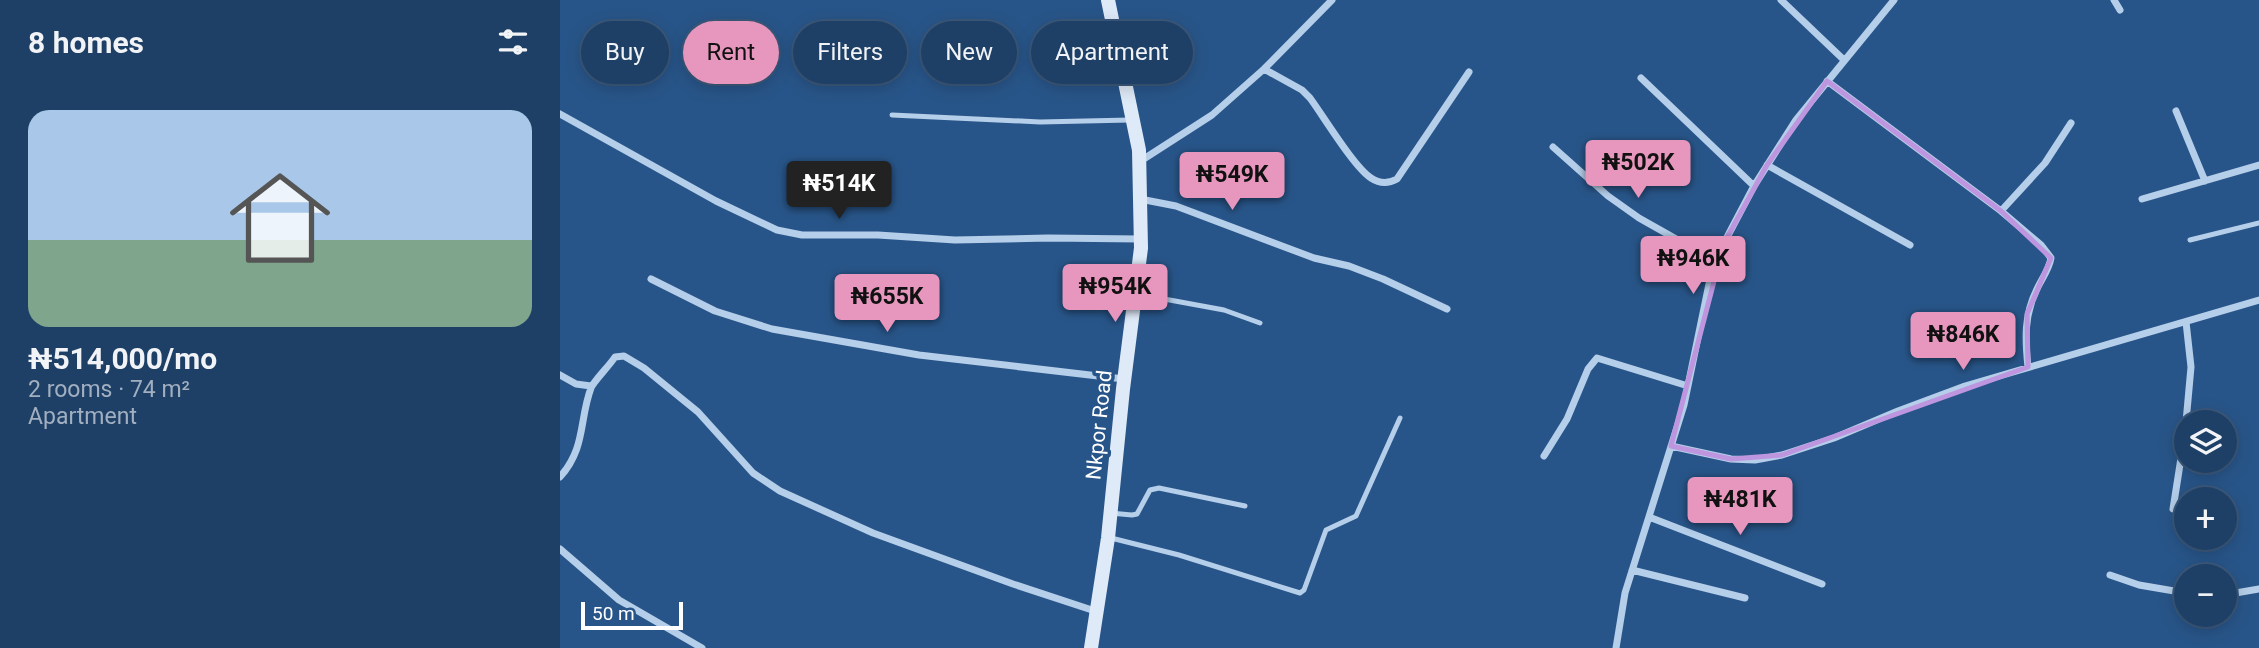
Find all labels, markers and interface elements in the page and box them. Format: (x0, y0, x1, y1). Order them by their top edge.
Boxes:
chip: Buy (581, 21, 669, 84)
chip: Rent (683, 21, 779, 84)
chip: Filters (793, 21, 907, 84)
chip: New (921, 21, 1017, 84)
chip: Apartment (1031, 21, 1193, 84)
icon: filters (494, 23, 532, 61)
text: 8 homes (28, 25, 144, 60)
pin: ₦502K (1589, 140, 1687, 200)
text: ₦502K (1602, 149, 1674, 176)
pin: ₦549K (1183, 152, 1281, 212)
icon: home (217, 155, 343, 281)
text: ₦549K (1196, 161, 1268, 188)
pin: ₦514K (790, 162, 888, 221)
text: ₦514K (803, 170, 875, 197)
pin: ₦946K (1644, 236, 1742, 296)
text: ₦946K (1657, 245, 1729, 272)
pin: ₦954K (1066, 264, 1164, 324)
text: ₦954K (1079, 273, 1151, 300)
pin: ₦655K (838, 274, 936, 334)
text: ₦655K (851, 283, 923, 310)
pin: ₦846K (1914, 312, 2012, 372)
text: ₦846K (1927, 321, 1999, 348)
text: ₦514,000/mo (28, 341, 217, 376)
street label: Nkpor Road (1081, 369, 1117, 481)
text: 2 rooms · 74 m² (28, 376, 190, 403)
text: Apartment (28, 403, 137, 430)
map controls (2174, 410, 2237, 627)
button: layers (2174, 410, 2237, 473)
pin: ₦481K (1691, 477, 1789, 537)
text: ₦481K (1704, 486, 1776, 513)
button: + (2174, 487, 2237, 550)
button: − (2174, 564, 2237, 627)
scale bar (581, 599, 682, 631)
text: 50 m (592, 602, 635, 625)

